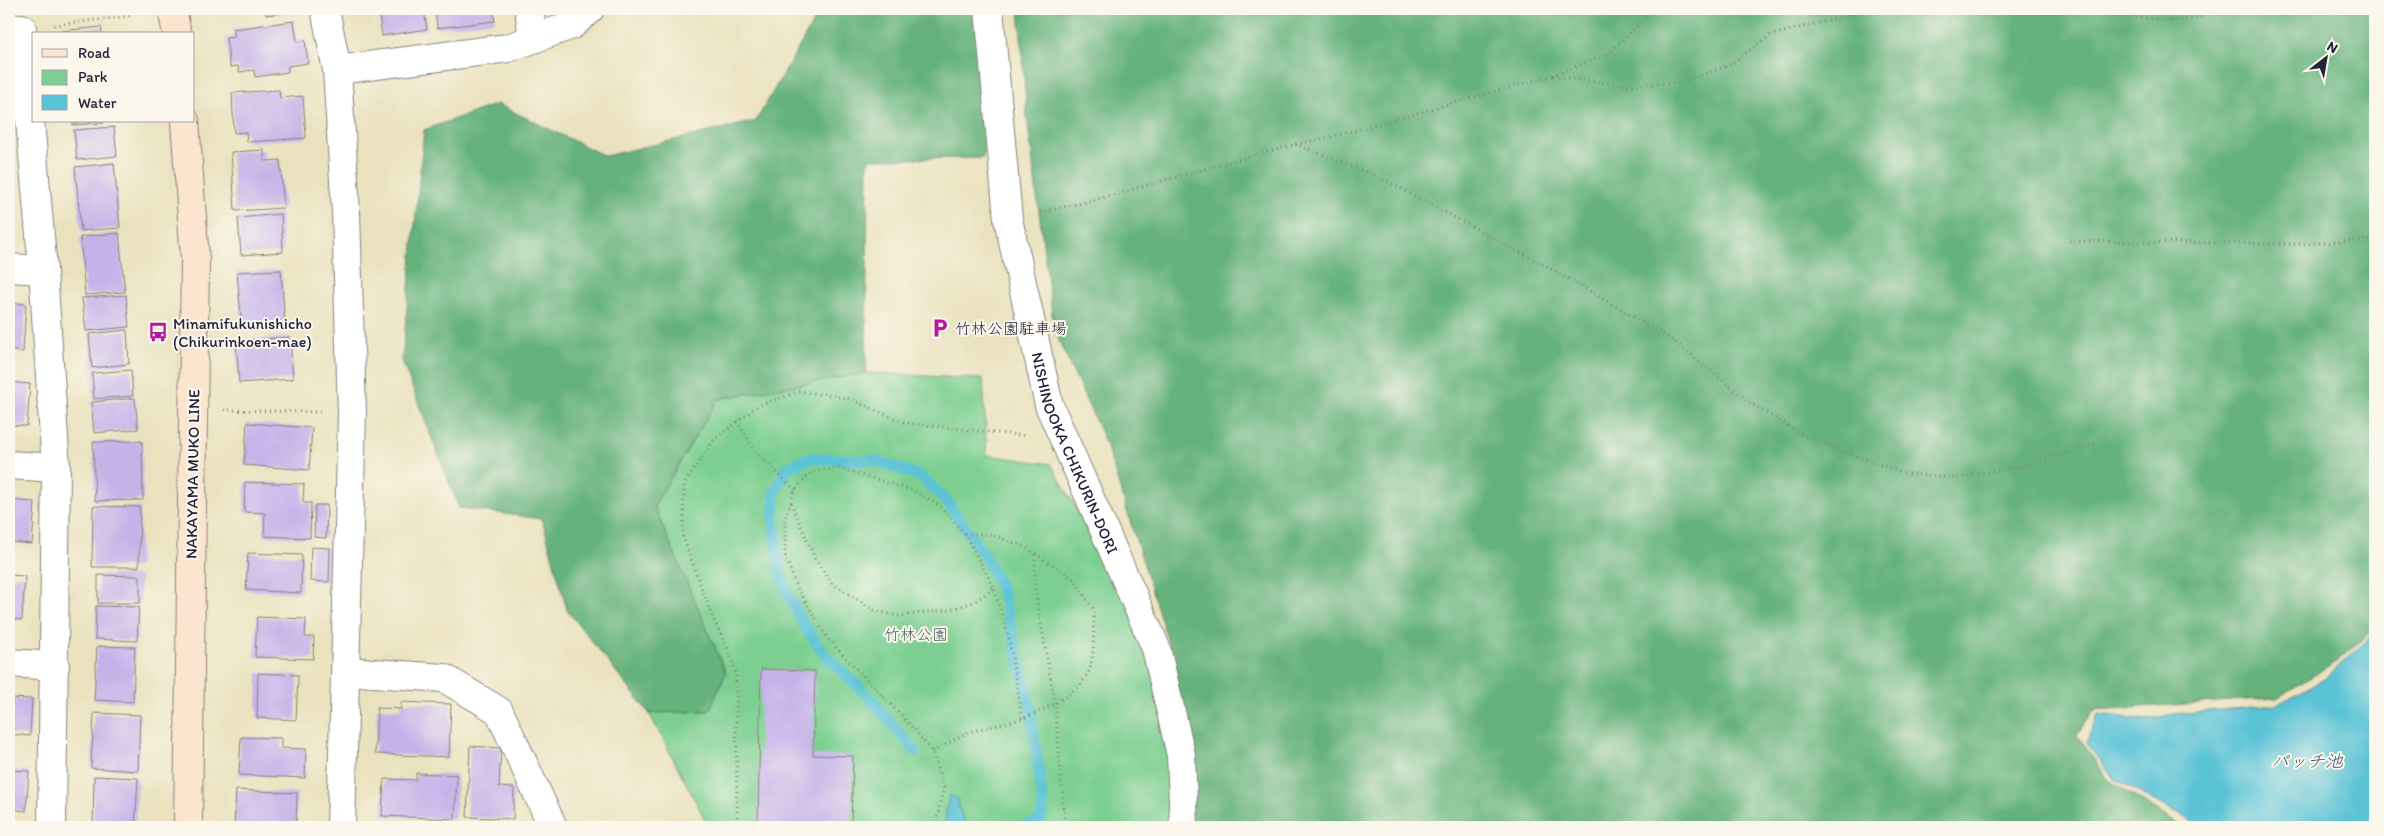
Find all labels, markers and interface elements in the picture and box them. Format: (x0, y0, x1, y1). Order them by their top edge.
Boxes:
legend (32, 32, 195, 122)
north arrow (2302, 32, 2352, 82)
text: N (2324, 38, 2341, 57)
text: Road (78, 44, 111, 62)
text: Park (78, 68, 108, 86)
text: Water (78, 94, 117, 112)
place label: Minamifukunishicho (Chikurinkoen-mae) (173, 314, 312, 351)
parking icon: 竹林公園駐車場 (929, 317, 951, 339)
place label: 竹林公園駐車場 (955, 319, 1067, 338)
bus stop icon: Minamifukunishicho (Chikurinkoen-mae) (147, 321, 169, 343)
street label: NISHINOOKA CHIKURIN-DORI (1028, 350, 1122, 557)
street label: NAKAYAMA MUKO LINE (182, 389, 203, 559)
park label: 竹林公園 (884, 625, 948, 644)
water label: パッチ池 (2271, 750, 2344, 772)

